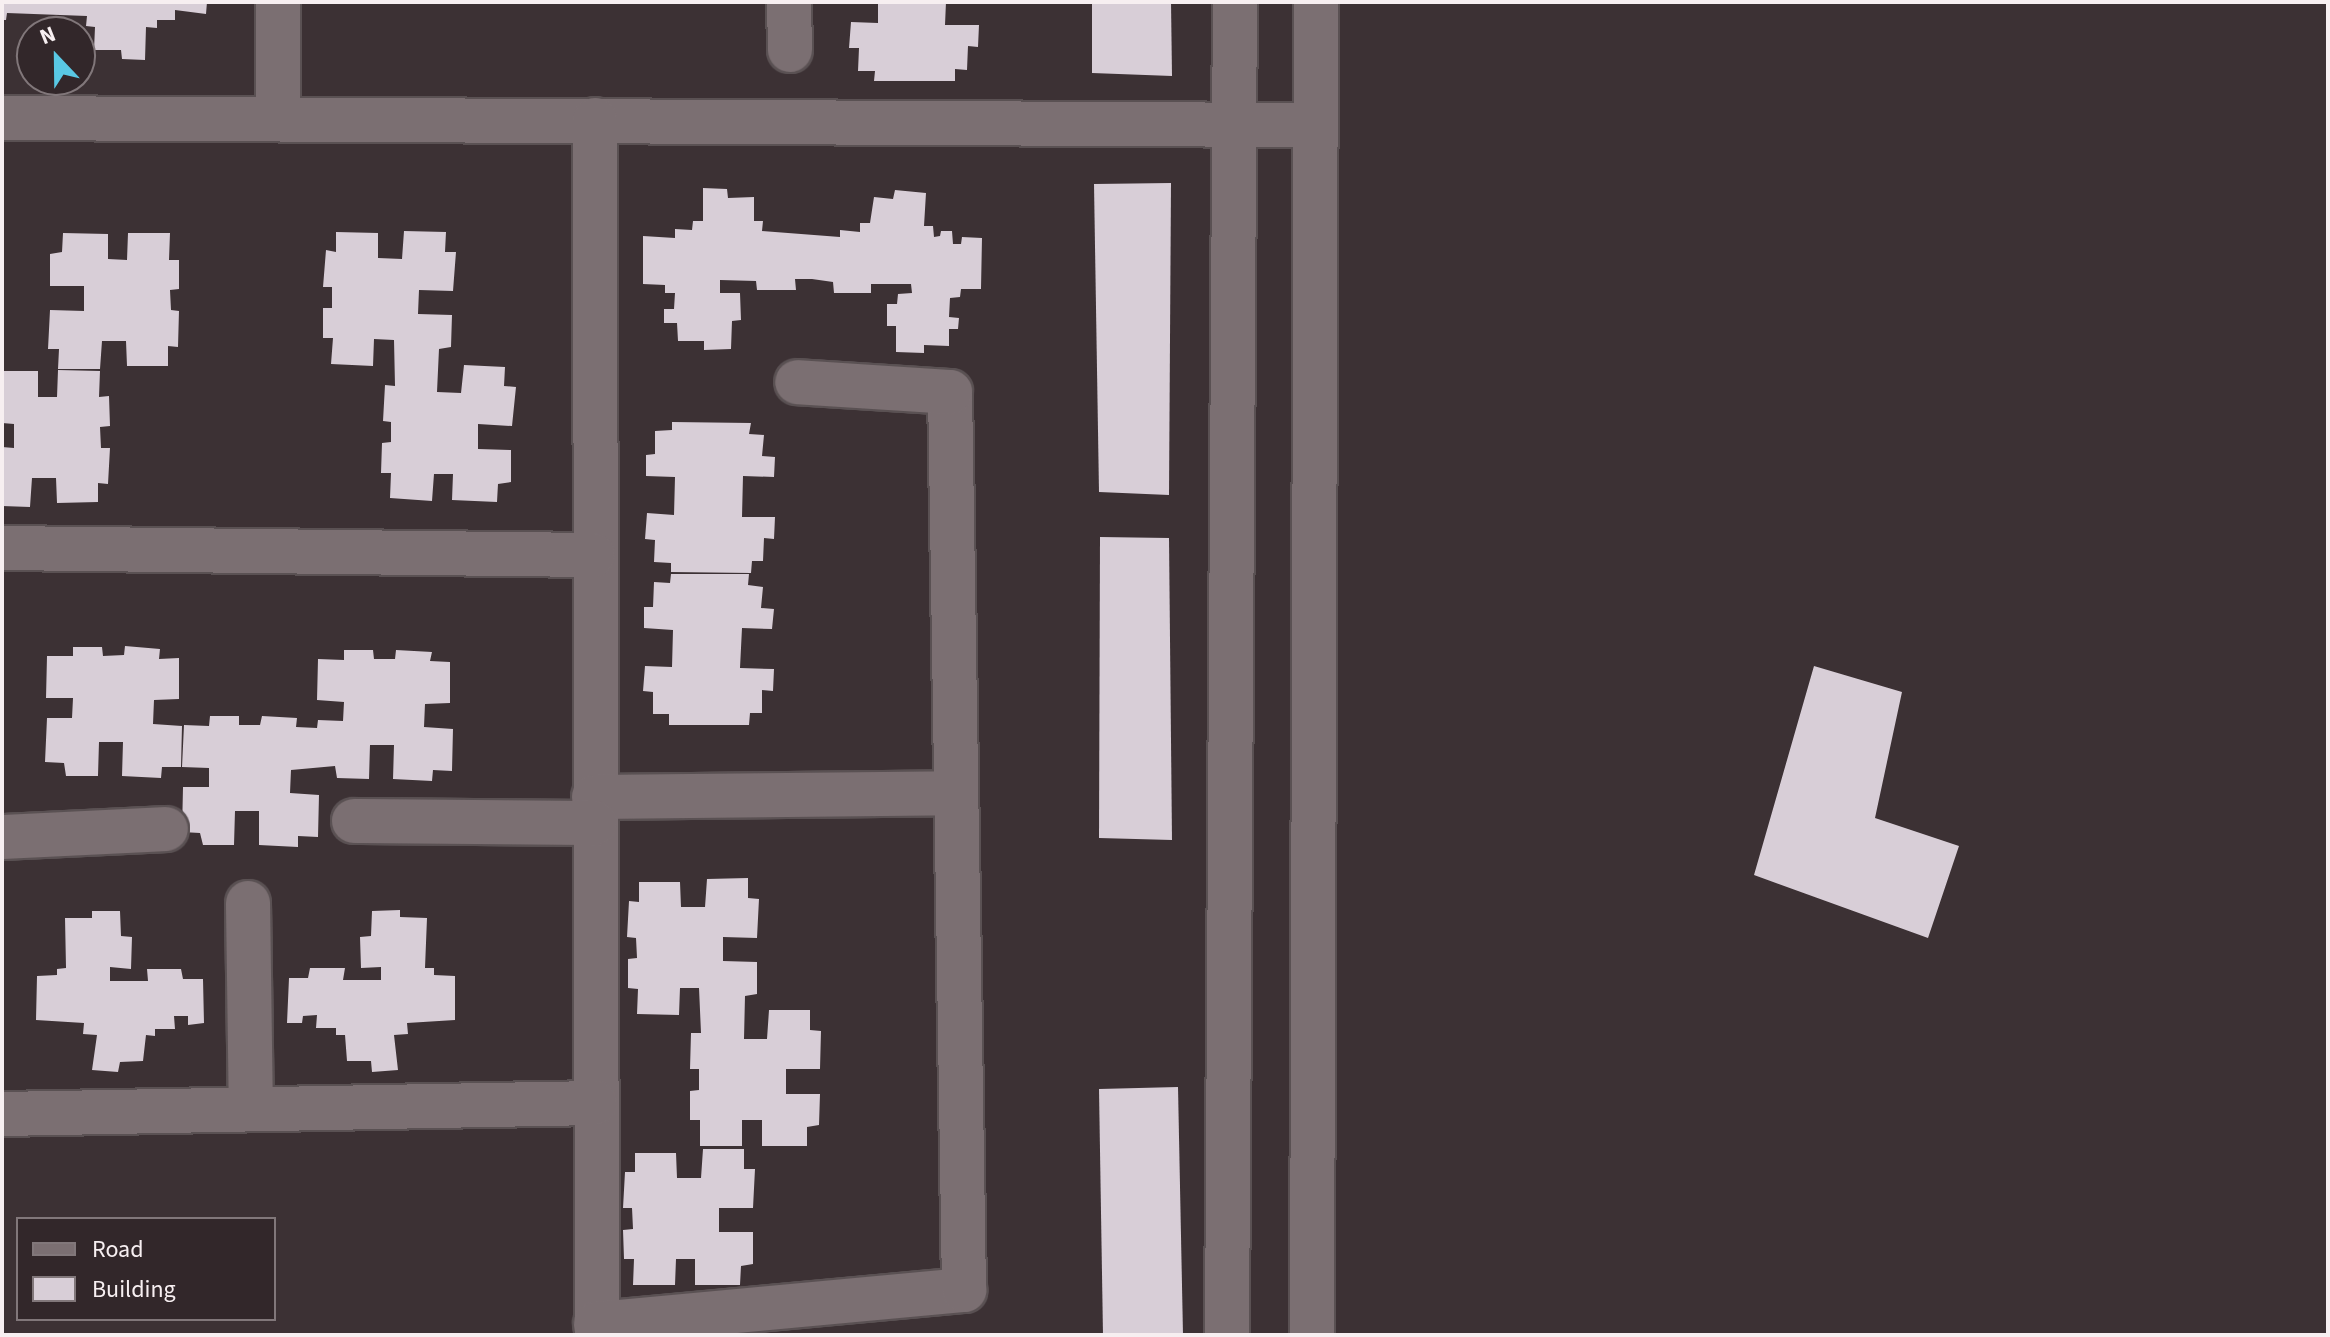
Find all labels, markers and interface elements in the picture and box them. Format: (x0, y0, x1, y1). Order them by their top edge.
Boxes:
north arrow (16, 16, 96, 96)
text: N (35, 18, 61, 53)
legend (16, 1217, 276, 1321)
text: Road (92, 1232, 144, 1267)
text: Building (92, 1272, 176, 1307)

